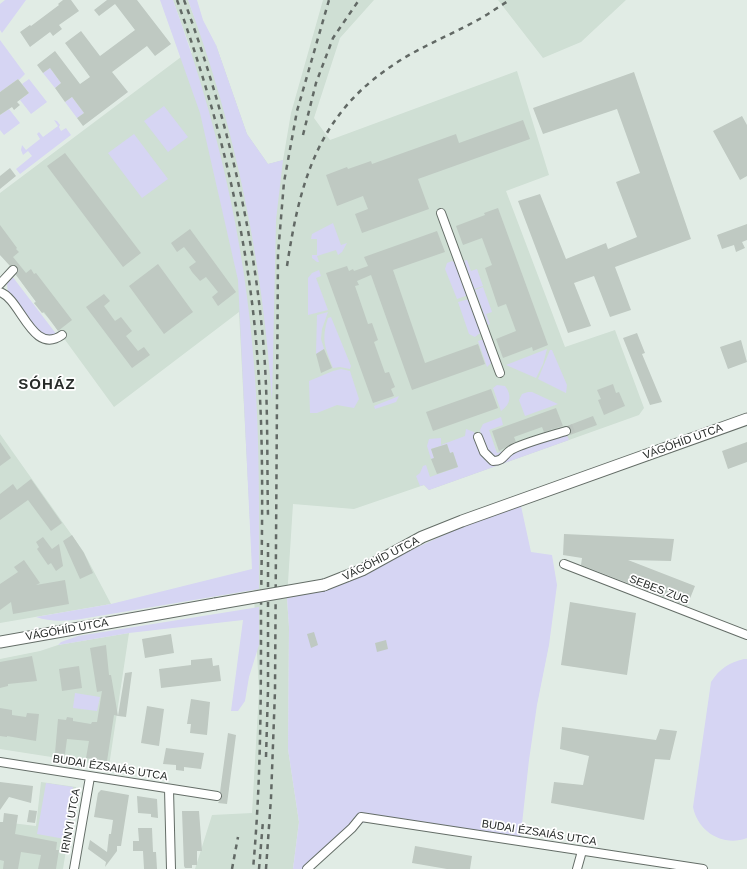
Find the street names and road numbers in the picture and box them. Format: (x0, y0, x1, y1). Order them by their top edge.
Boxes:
street label: VÁGÓHÍD UTCA (641, 421, 725, 463)
street label: VÁGÓHÍD UTCA (341, 534, 421, 584)
street label: SEBES ZUG (627, 573, 691, 607)
street label: VÁGÓHÍD UTCA (25, 616, 109, 644)
street label: BUDAI ÉZSAIÁS UTCA (52, 752, 168, 784)
street label: IRINYI UTCA (59, 788, 83, 854)
street label: BUDAI ÉZSAIÁS UTCA (481, 817, 597, 849)

